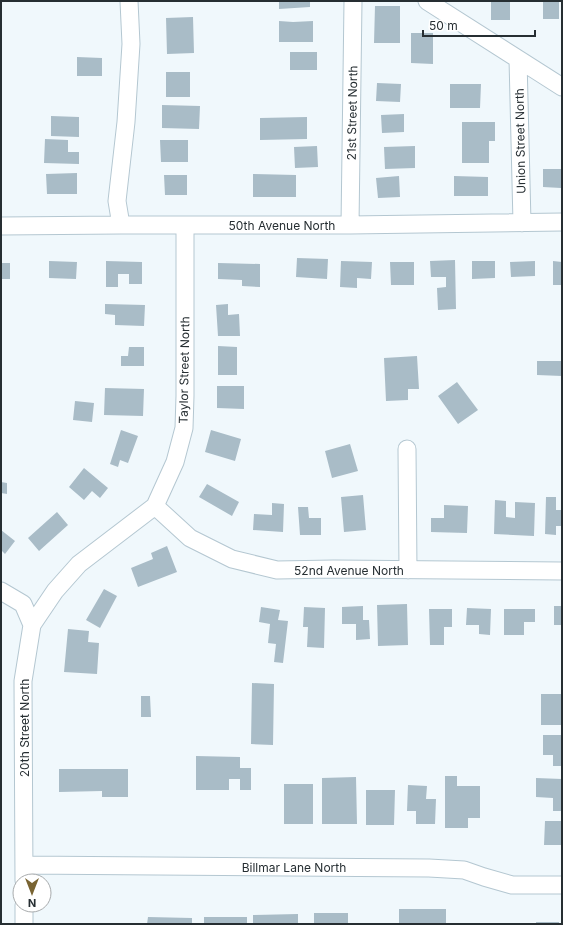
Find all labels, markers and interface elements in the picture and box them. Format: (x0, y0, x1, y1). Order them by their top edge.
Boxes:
scale bar (423, 12, 535, 38)
text: 50 m (429, 18, 458, 33)
street label: 21st Street North (344, 65, 360, 161)
street label: Union Street North (512, 88, 528, 194)
street label: 50th Avenue North (229, 218, 335, 233)
street label: Taylor Street North (176, 316, 192, 424)
street label: 52nd Avenue North (294, 563, 404, 578)
street label: 20th Street North (17, 679, 32, 777)
street label: Billmar Lane North (242, 860, 346, 875)
north arrow (12, 873, 52, 913)
text: N (28, 896, 36, 910)

